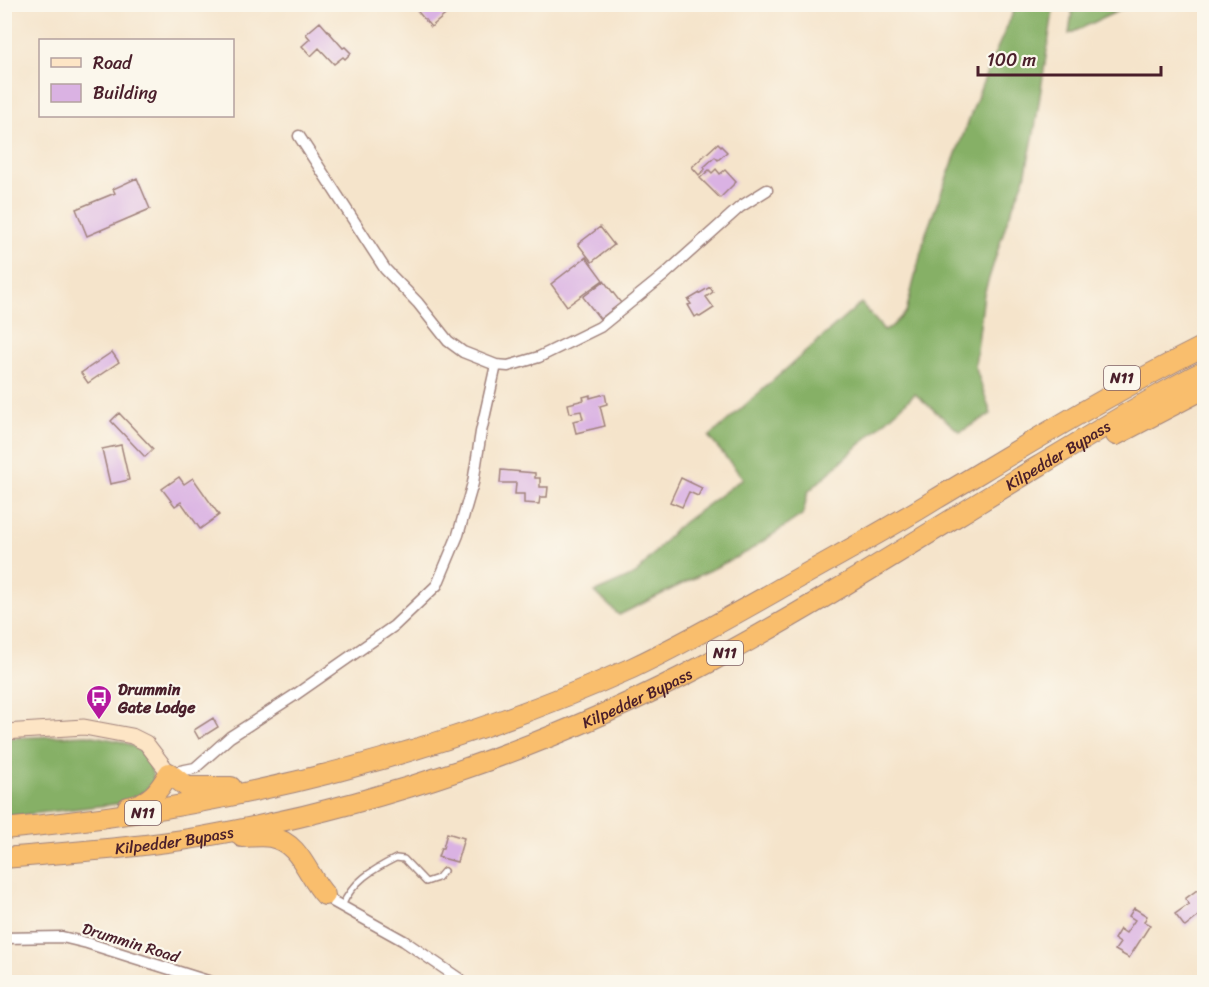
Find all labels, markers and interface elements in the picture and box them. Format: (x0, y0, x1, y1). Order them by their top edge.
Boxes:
legend (39, 39, 234, 117)
scale bar (978, 39, 1161, 77)
text: 100 m (987, 44, 1036, 76)
text: Road (93, 47, 133, 79)
text: Building (93, 77, 157, 109)
road number: N11 (1104, 366, 1140, 390)
street label: Kilpedder Bypass (999, 412, 1117, 499)
road number: N11 (707, 641, 743, 665)
street label: Kilpedder Bypass (577, 659, 698, 737)
place label: Drummin Gate Lodge (117, 675, 196, 722)
bus stop icon: Drummin Gate Lodge (84, 683, 114, 721)
road number: N11 (125, 801, 161, 825)
street label: Kilpedder Bypass (113, 817, 236, 863)
street label: Drummin Road (79, 914, 185, 972)

